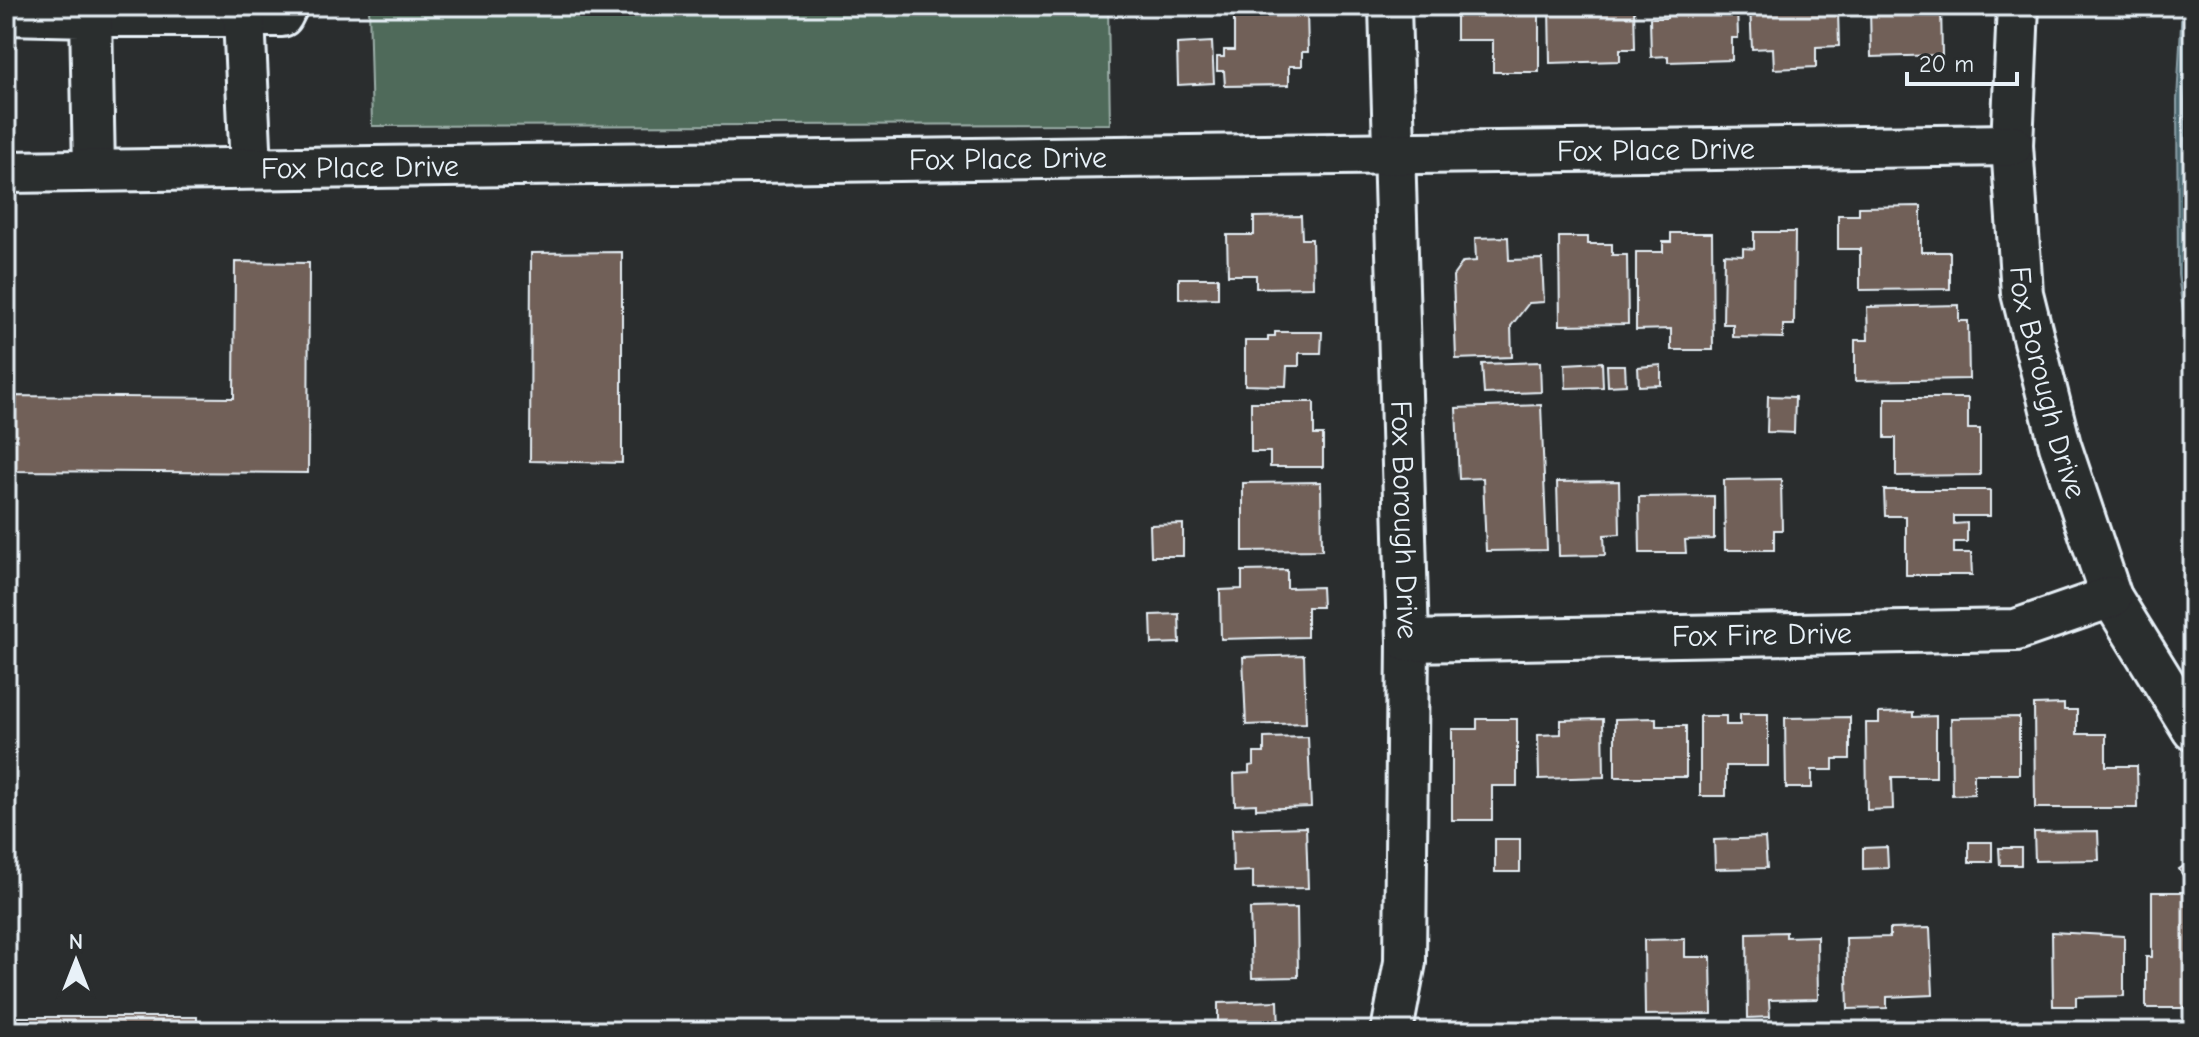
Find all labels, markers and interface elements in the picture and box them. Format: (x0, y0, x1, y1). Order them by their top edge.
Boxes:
scale bar (1907, 36, 2017, 86)
text: 20 m (1919, 50, 1974, 78)
street label: Fox Place Drive (1557, 131, 1755, 169)
street label: Fox Place Drive (909, 140, 1107, 178)
street label: Fox Place Drive (261, 149, 459, 187)
street label: Fox Borough Drive (2002, 265, 2094, 503)
street label: Fox Borough Drive (1383, 400, 1425, 640)
street label: Fox Fire Drive (1672, 616, 1852, 654)
north arrow (36, 921, 116, 1001)
text: N (69, 929, 83, 955)

